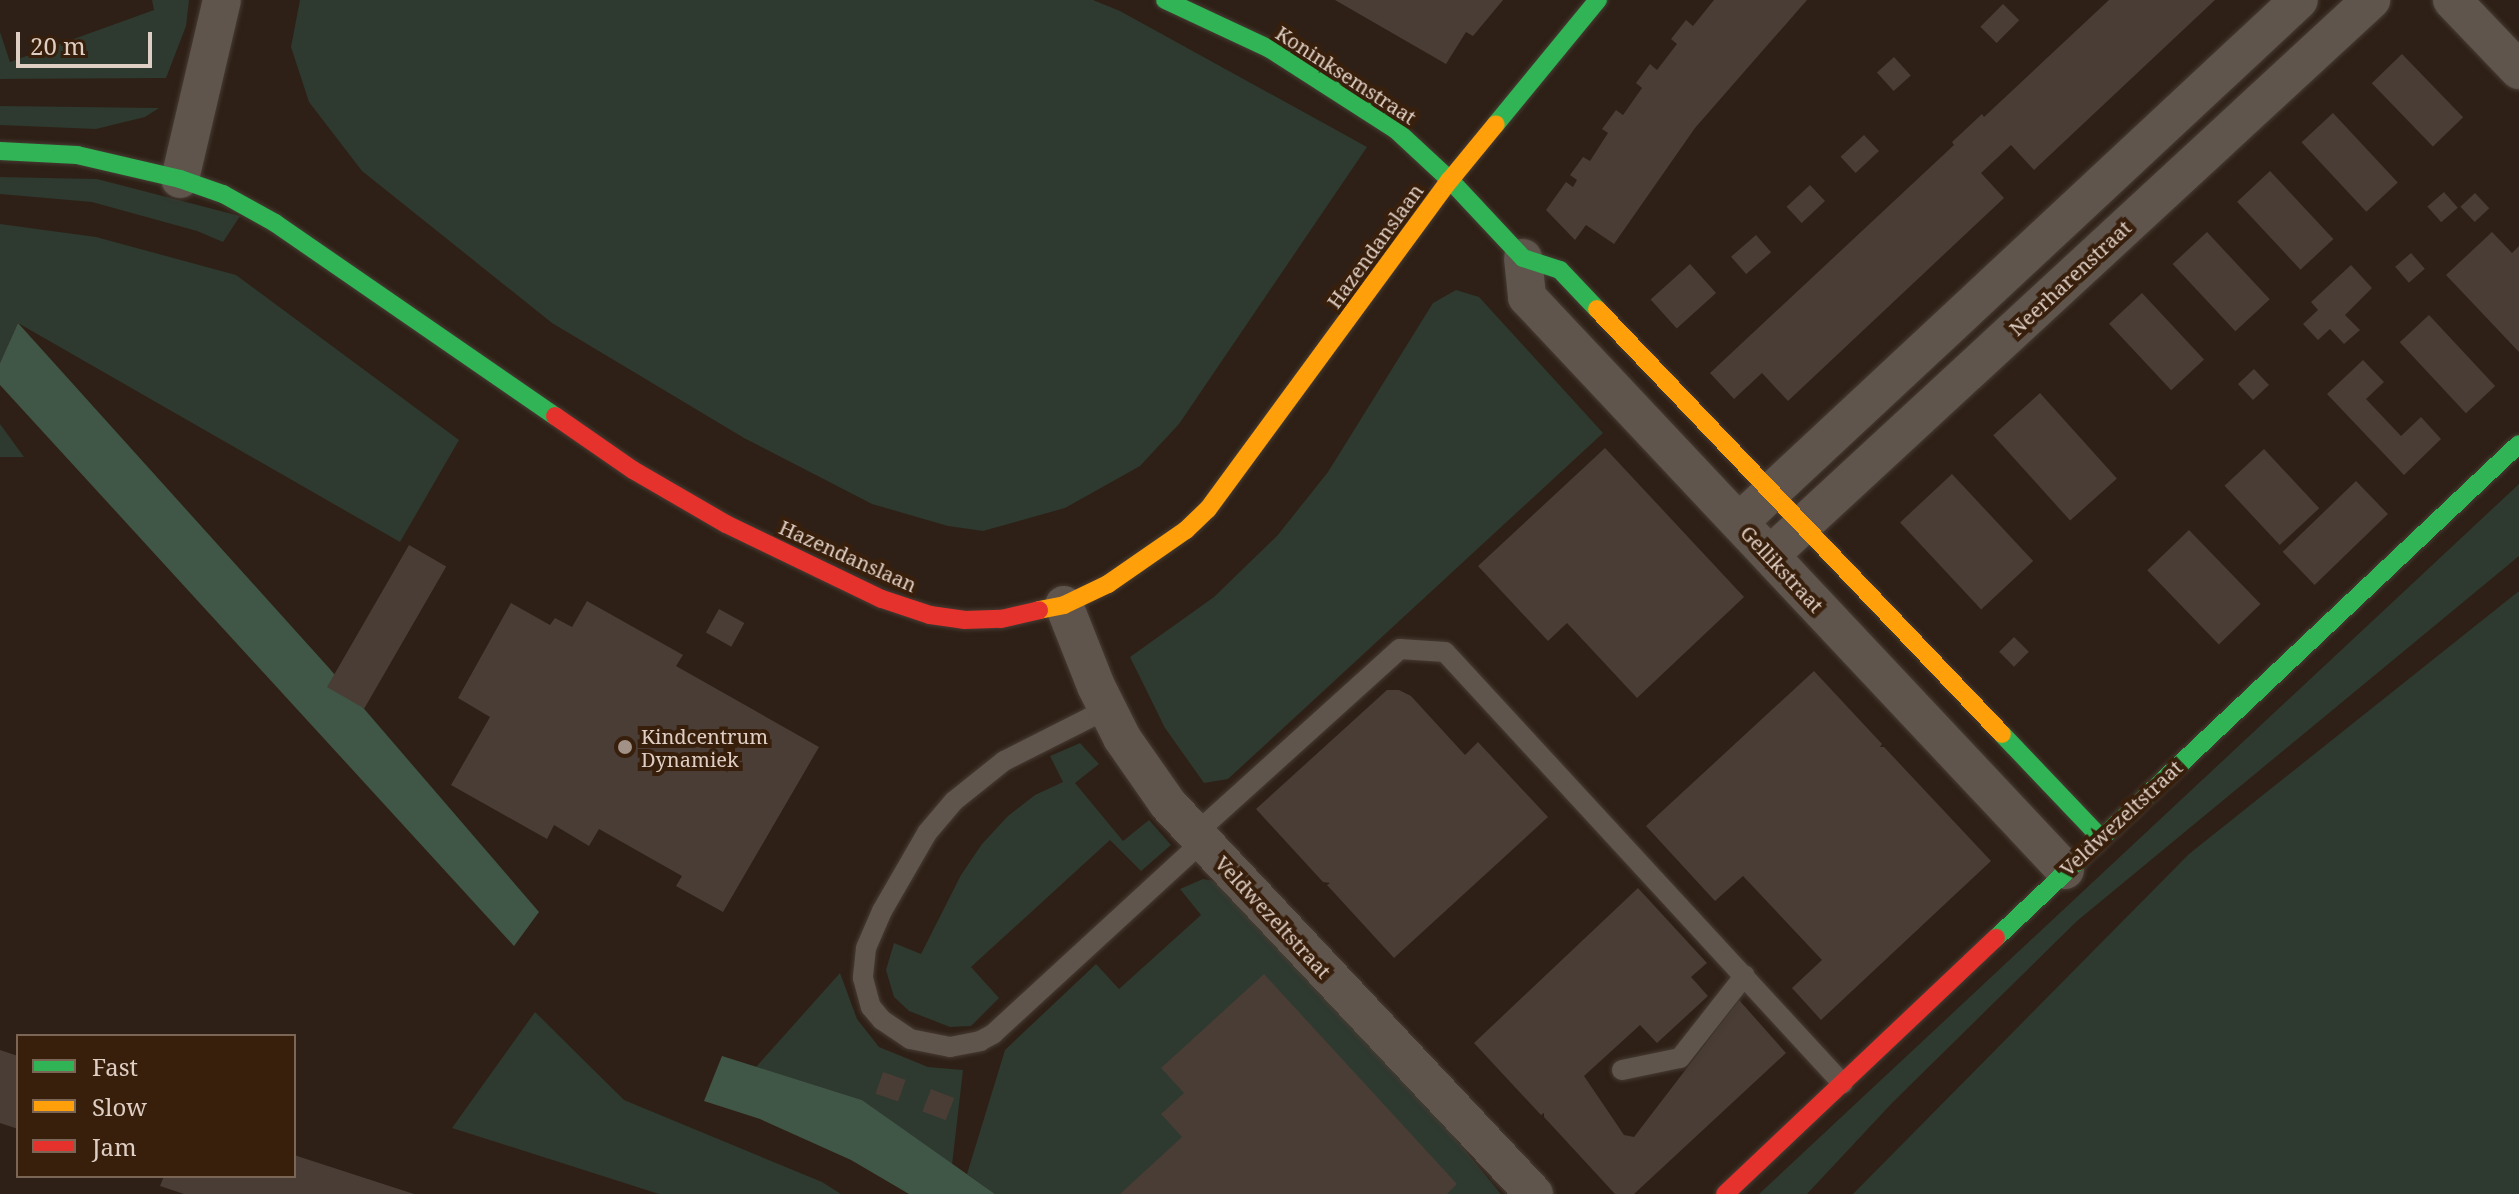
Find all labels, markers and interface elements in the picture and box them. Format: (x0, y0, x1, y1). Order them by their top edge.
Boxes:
scale bar (20, 16, 156, 66)
street label: Koninksemstraat (1271, 21, 1421, 129)
text: 20 m (30, 29, 86, 62)
street label: Hazendanslaan (1322, 179, 1428, 313)
street label: Neerharenstraat (2004, 215, 2136, 341)
street label: Hazendanslaan (776, 515, 920, 597)
street label: Gellikstraat (1736, 521, 1828, 617)
place label: Kindcentrum Dynamiek (641, 724, 768, 771)
marker: Kindcentrum Dynamiek (616, 738, 634, 756)
street label: Veldwezeltstraat (2055, 755, 2187, 881)
street label: Veldwezeltstraat (1210, 851, 1336, 983)
legend (16, 1034, 296, 1178)
text: Fast (92, 1050, 138, 1083)
text: Slow (92, 1090, 147, 1123)
text: Jam (92, 1130, 137, 1163)

